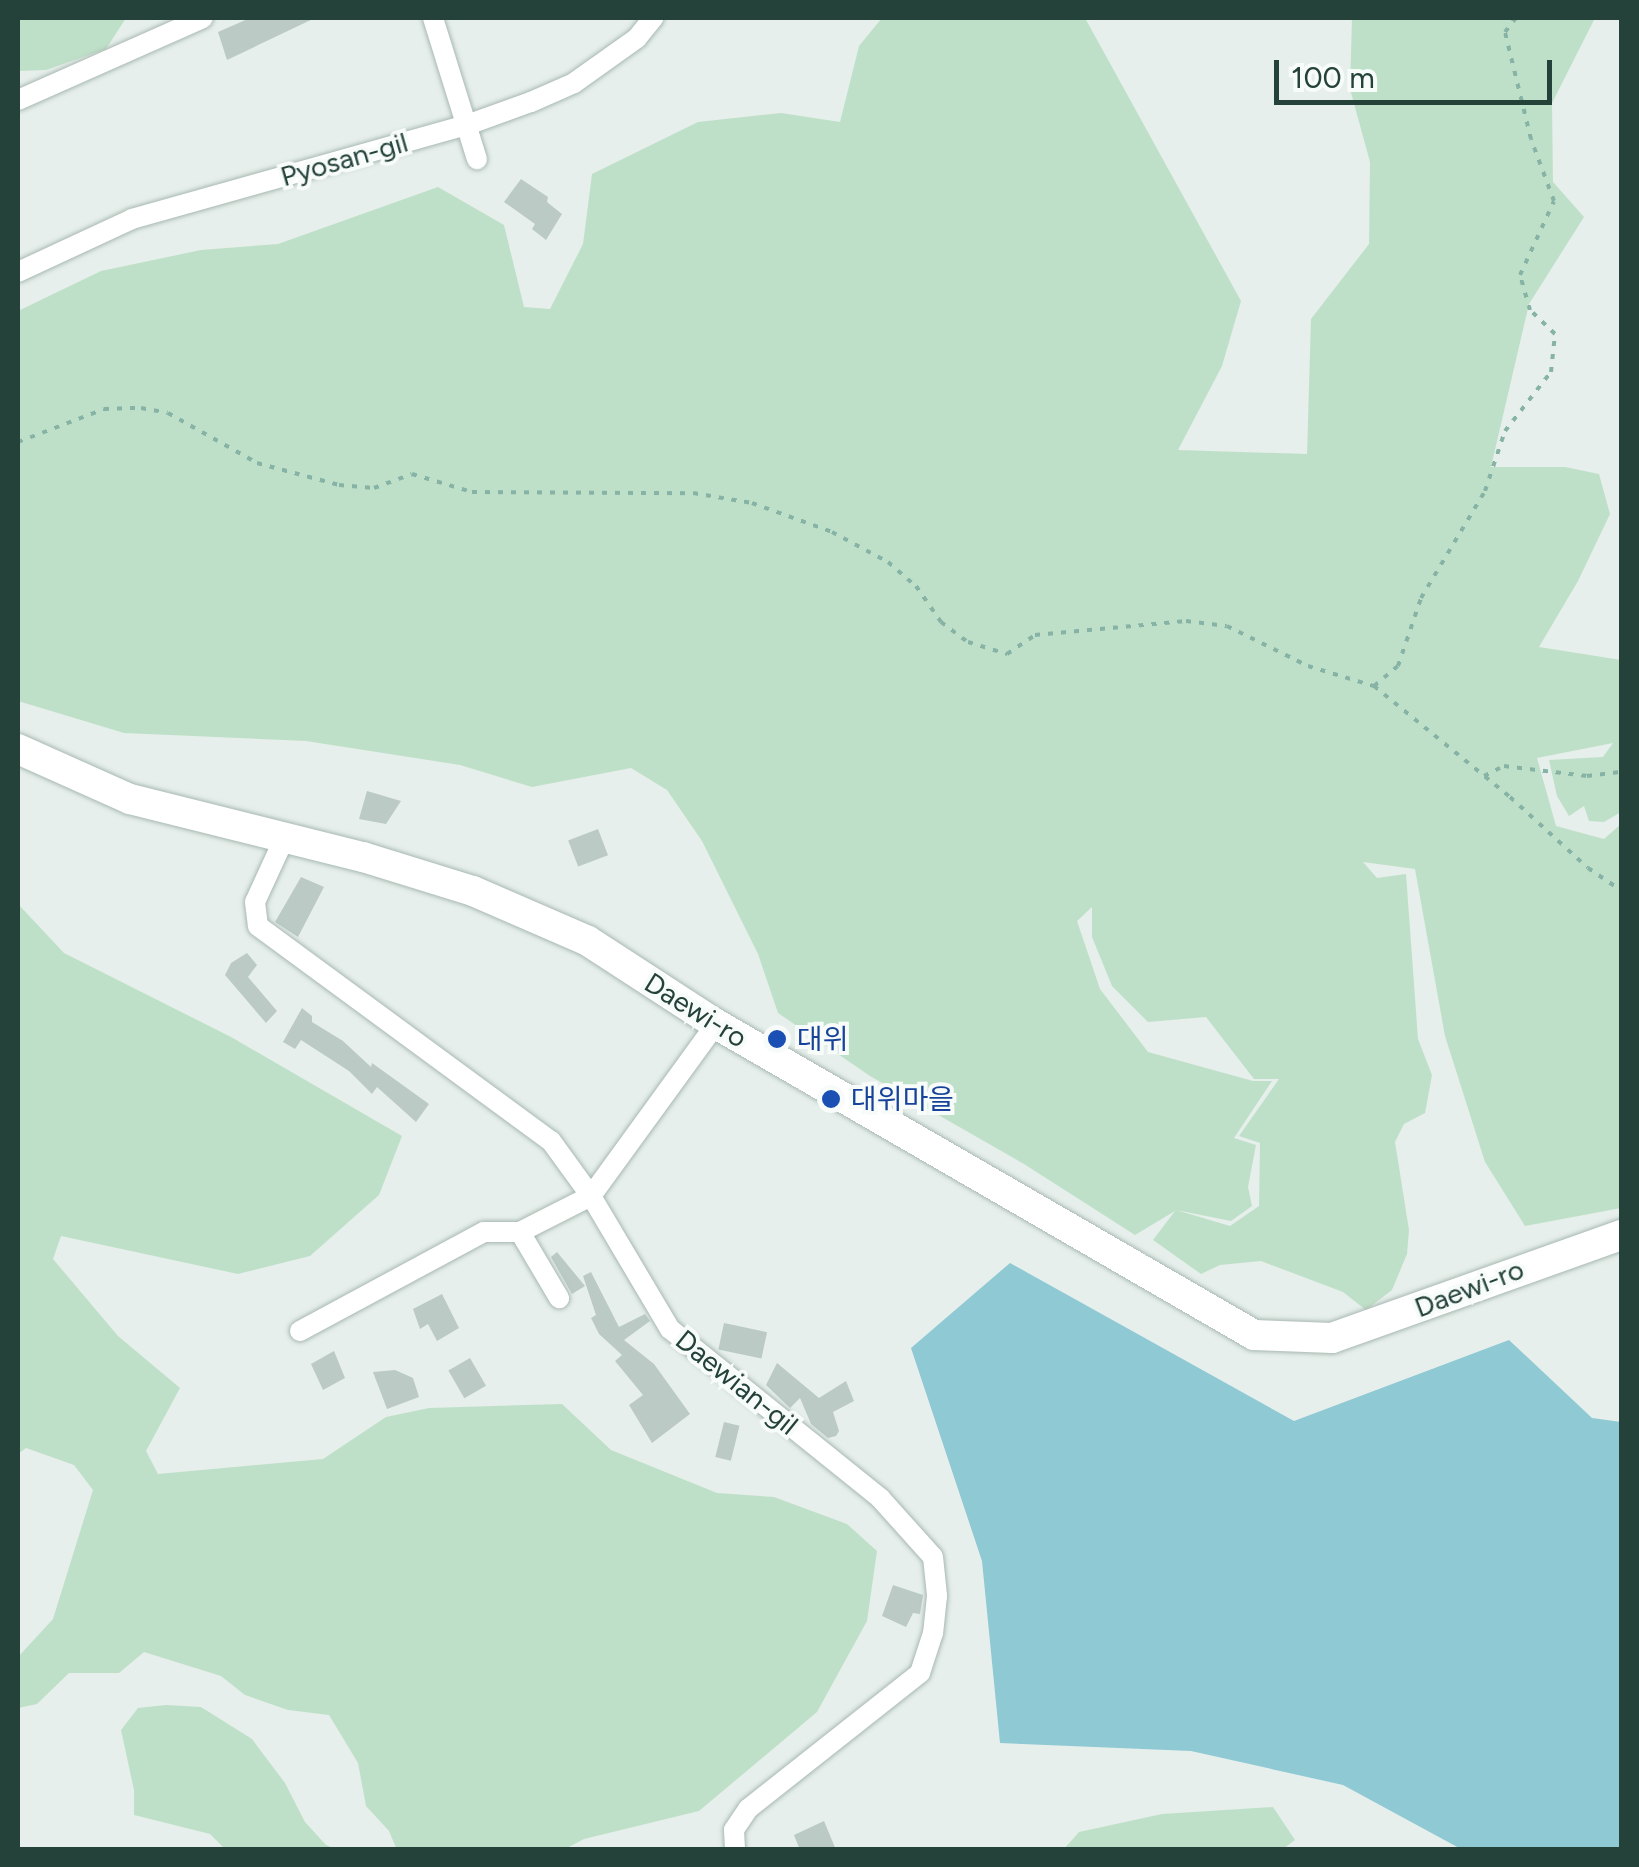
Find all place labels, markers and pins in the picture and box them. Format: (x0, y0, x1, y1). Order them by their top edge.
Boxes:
place label: 대위 (797, 1022, 849, 1056)
marker: 대위 (766, 1028, 788, 1050)
place label: 대위마을 (851, 1082, 954, 1116)
marker: 대위마을 (820, 1088, 842, 1110)

